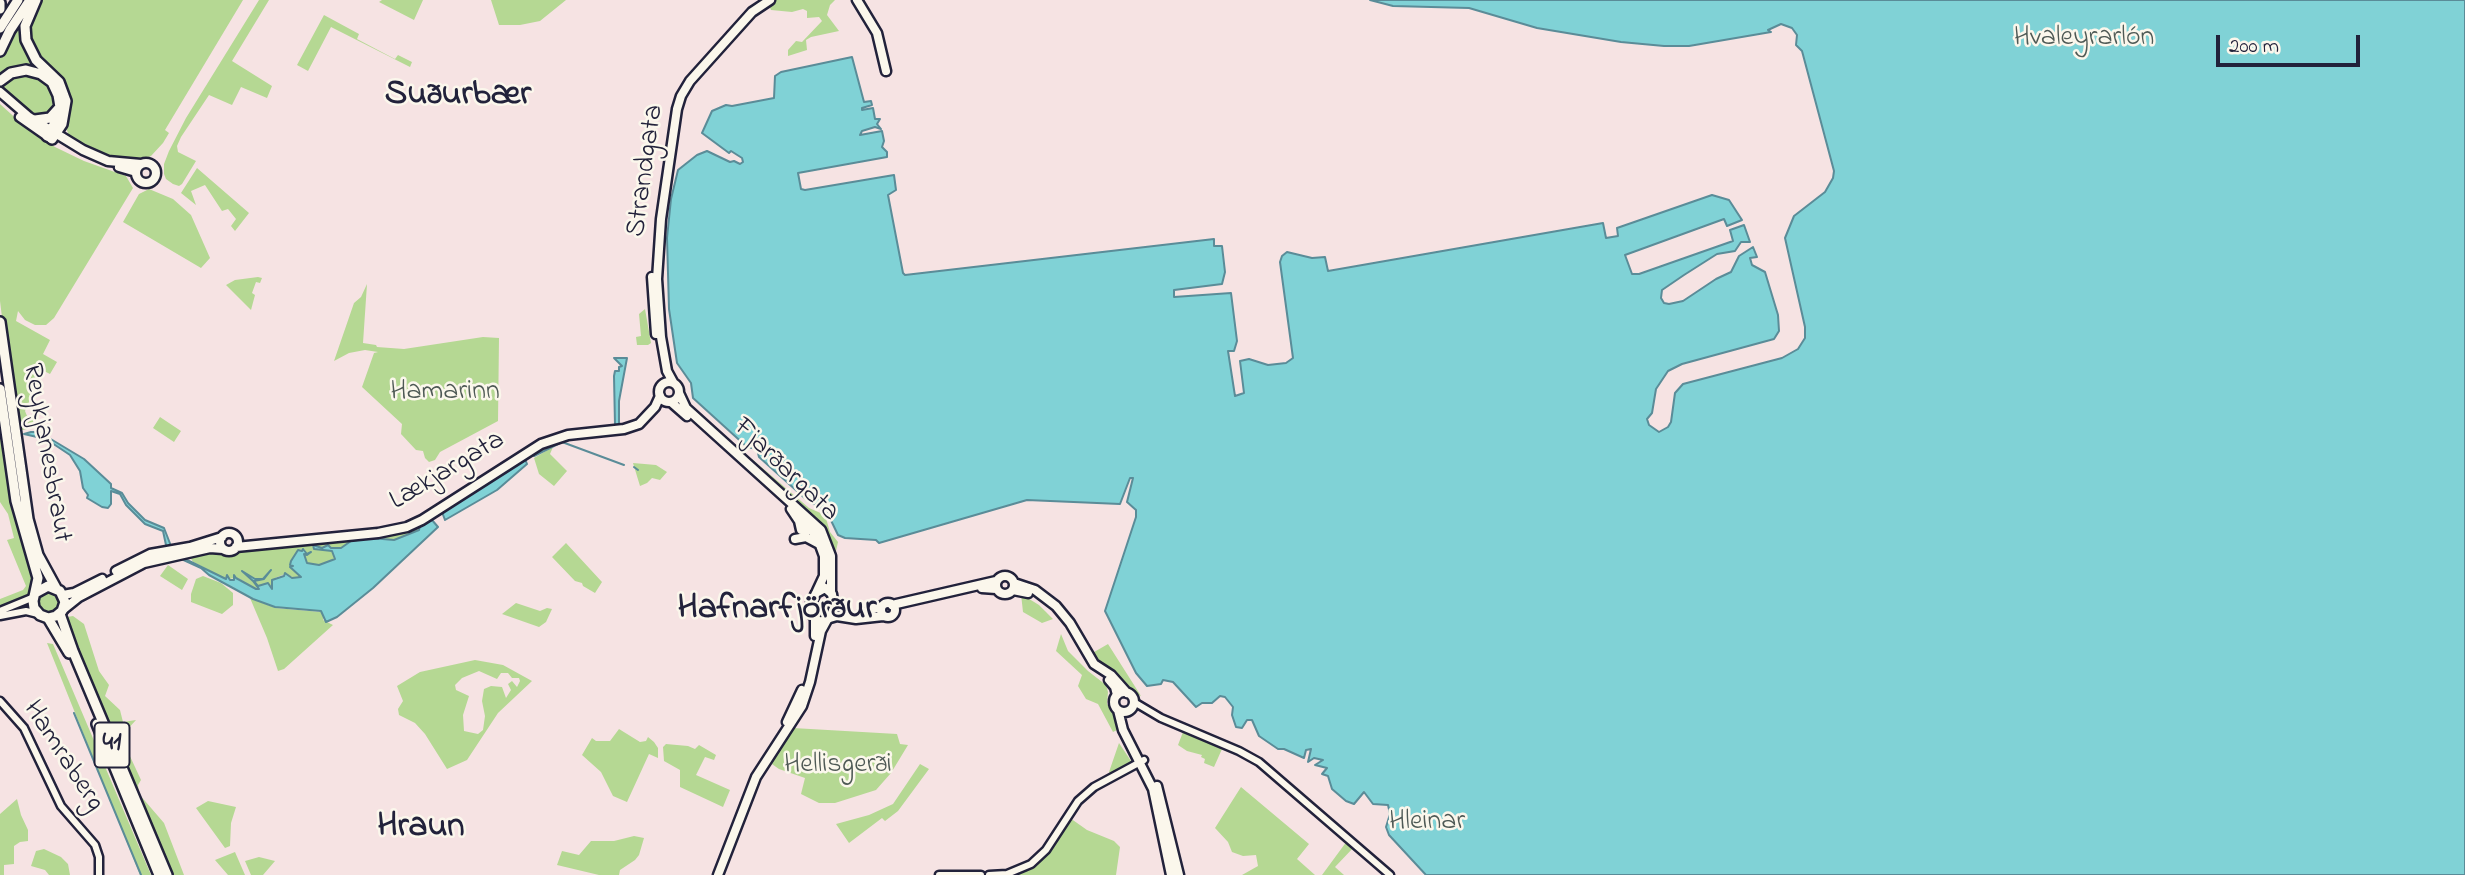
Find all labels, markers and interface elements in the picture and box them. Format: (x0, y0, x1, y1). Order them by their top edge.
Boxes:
scale bar (2220, 21, 2364, 65)
park label: Hvaleyrarlón (2014, 22, 2154, 56)
text: 200 m (2229, 32, 2279, 62)
district label: Suðurbær (385, 76, 531, 118)
street label: Strandgata (621, 103, 673, 239)
street label: Reykjanesbraut (13, 361, 77, 545)
park label: Hamarinn (390, 376, 500, 410)
street label: Fjarðargata (725, 412, 845, 530)
street label: Lækjargata (385, 425, 511, 519)
district label: Hafnarfjörður (678, 590, 876, 632)
street label: Hamraberg (14, 695, 110, 819)
road number: 41 (94, 722, 130, 768)
park label: Hellisgerði (784, 749, 892, 783)
park label: Hleinar (1389, 806, 1465, 840)
district label: Hraun (377, 808, 465, 850)

